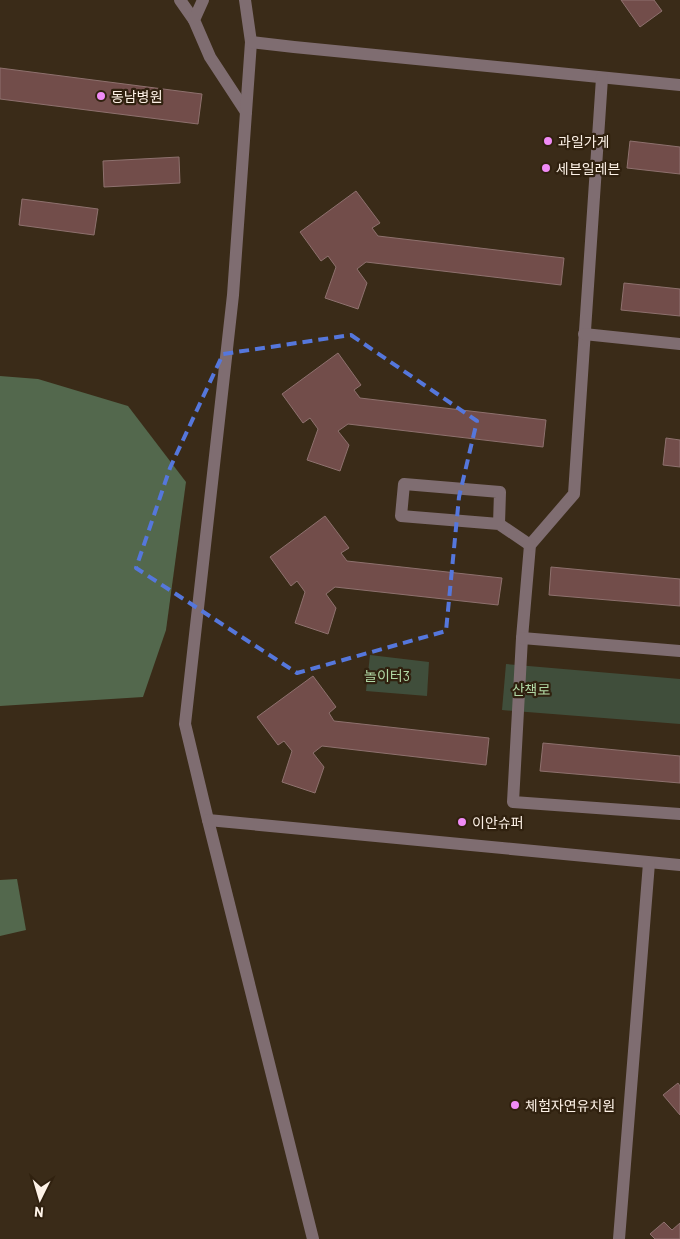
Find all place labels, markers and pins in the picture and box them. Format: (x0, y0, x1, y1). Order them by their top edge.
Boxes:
place label: 동남병원 (111, 88, 163, 105)
marker: 동남병원 (95, 90, 107, 102)
place label: 과일가게 (558, 133, 610, 150)
marker: 과일가게 (542, 135, 554, 147)
place label: 세븐일레븐 (556, 160, 621, 177)
marker: 세븐일레븐 (540, 162, 552, 174)
place label: 이안슈퍼 (472, 814, 524, 831)
marker: 이안슈퍼 (456, 816, 468, 828)
place label: 체험자연유치원 (525, 1097, 615, 1114)
marker: 체험자연유치원 (509, 1099, 521, 1111)

